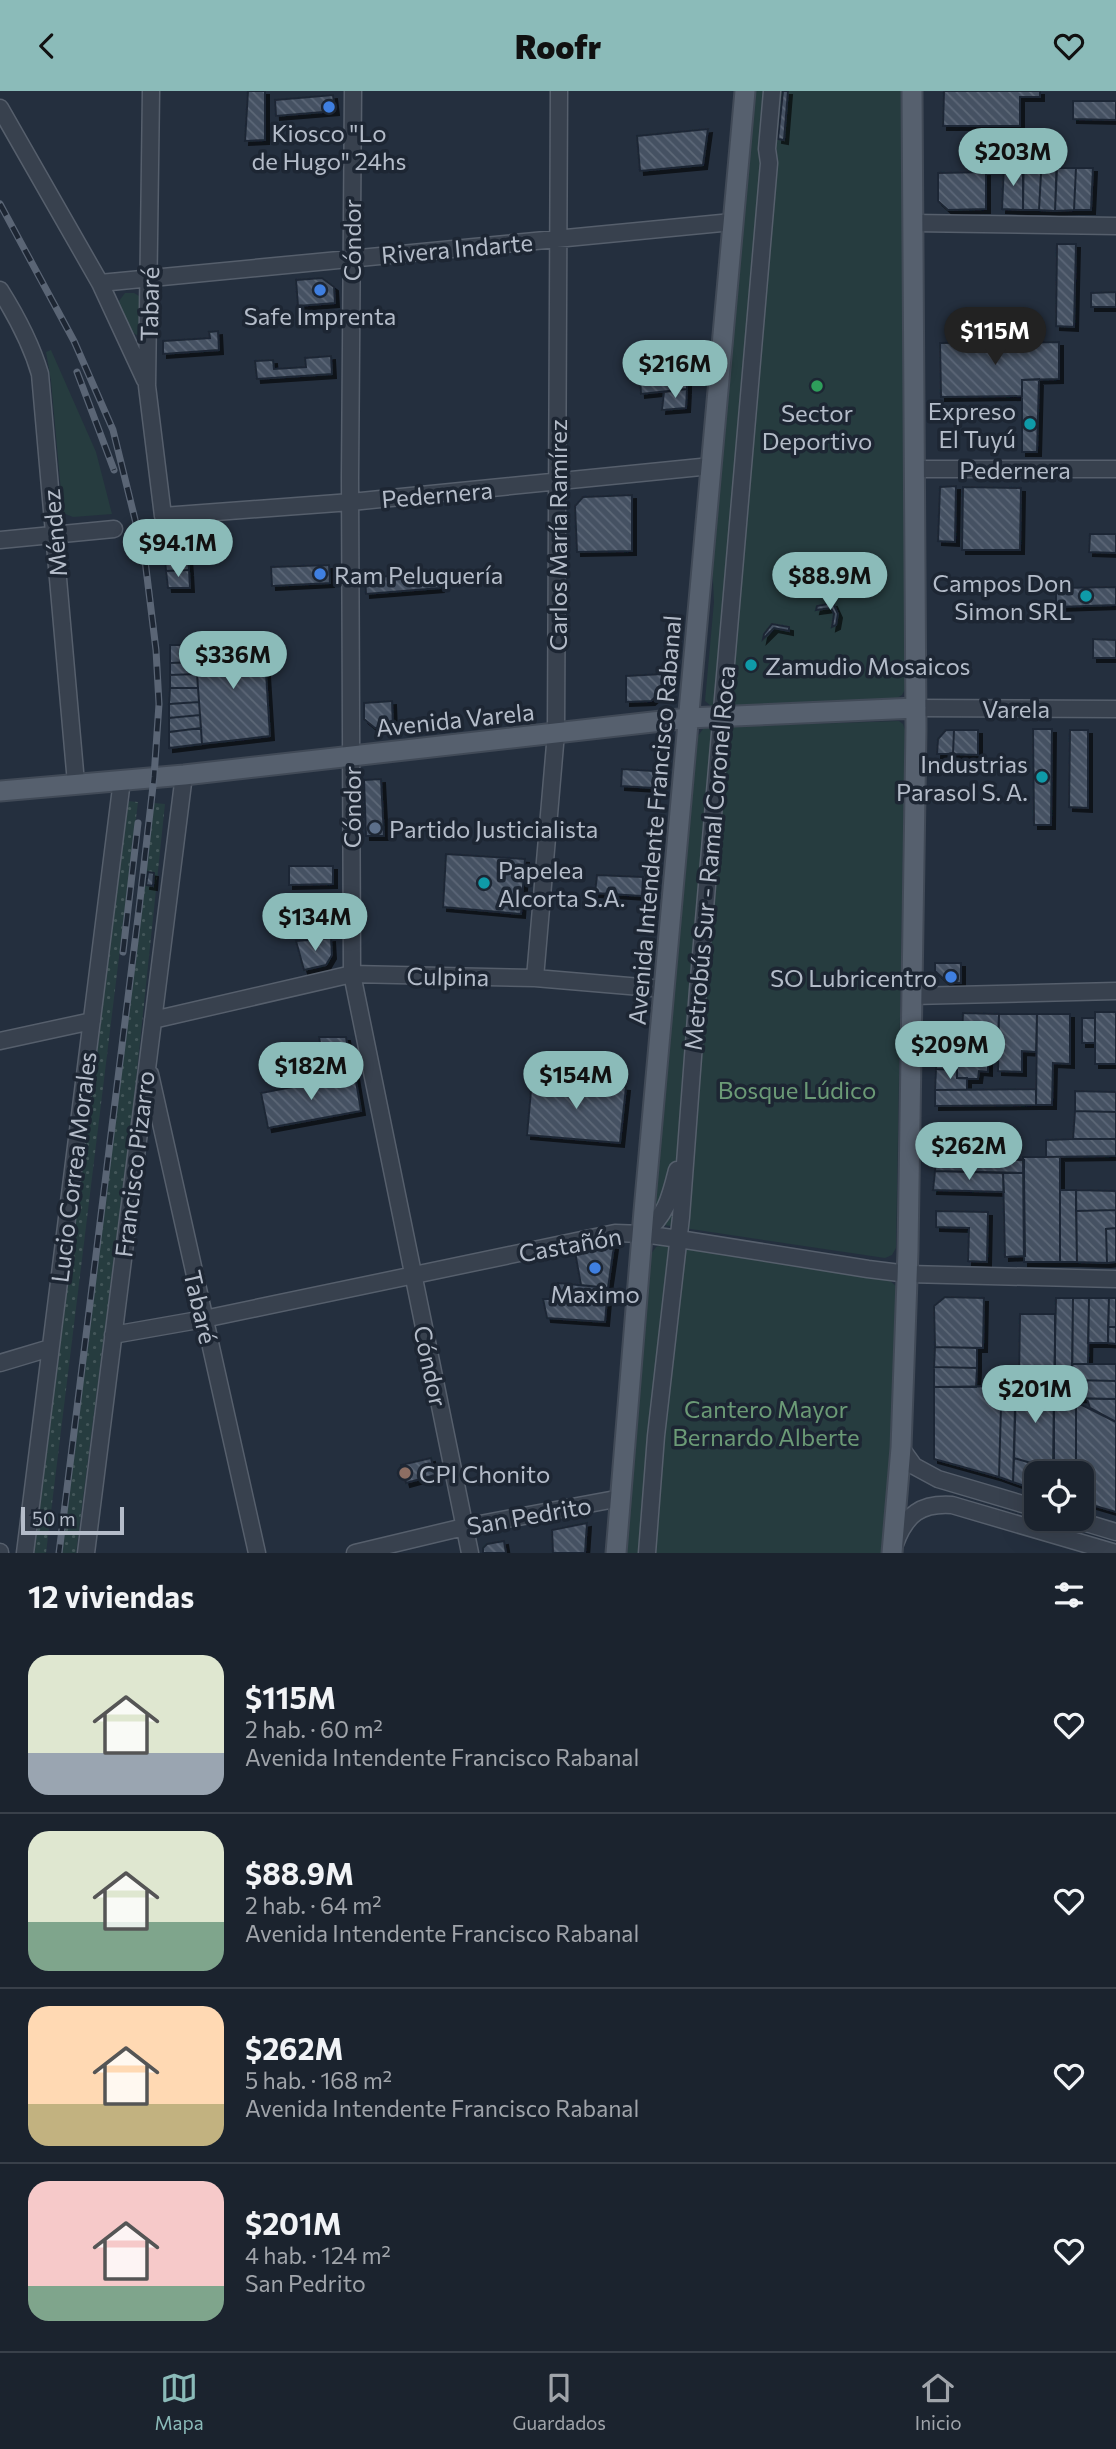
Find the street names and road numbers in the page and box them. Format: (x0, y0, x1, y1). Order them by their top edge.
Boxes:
street label: Cóndor (337, 198, 366, 281)
street label: Rivera Indarte (380, 227, 534, 269)
street label: Tabaré (134, 267, 164, 341)
street label: Carlos María Ramírez (543, 419, 572, 651)
street label: Pedernera (959, 455, 1071, 484)
street label: Pedernera (380, 475, 494, 513)
street label: Méndez (36, 488, 72, 578)
street label: Avenida Intendente Francisco Rabanal (622, 614, 686, 1026)
street label: Metrobús Sur - Ramal Coronel Roca (678, 664, 740, 1052)
street label: Varela (982, 694, 1050, 723)
street label: Avenida Varela (374, 696, 536, 742)
street label: Cóndor (337, 765, 366, 848)
street label: Culpina (406, 961, 490, 991)
street label: Lucio Correa Morales (44, 1050, 102, 1284)
street label: Francisco Pizarro (108, 1069, 160, 1259)
street label: Castañón (516, 1221, 624, 1267)
street label: Tabaré (178, 1267, 224, 1347)
street label: Cóndor (408, 1323, 454, 1410)
street label: San Pedrito (464, 1490, 594, 1540)

